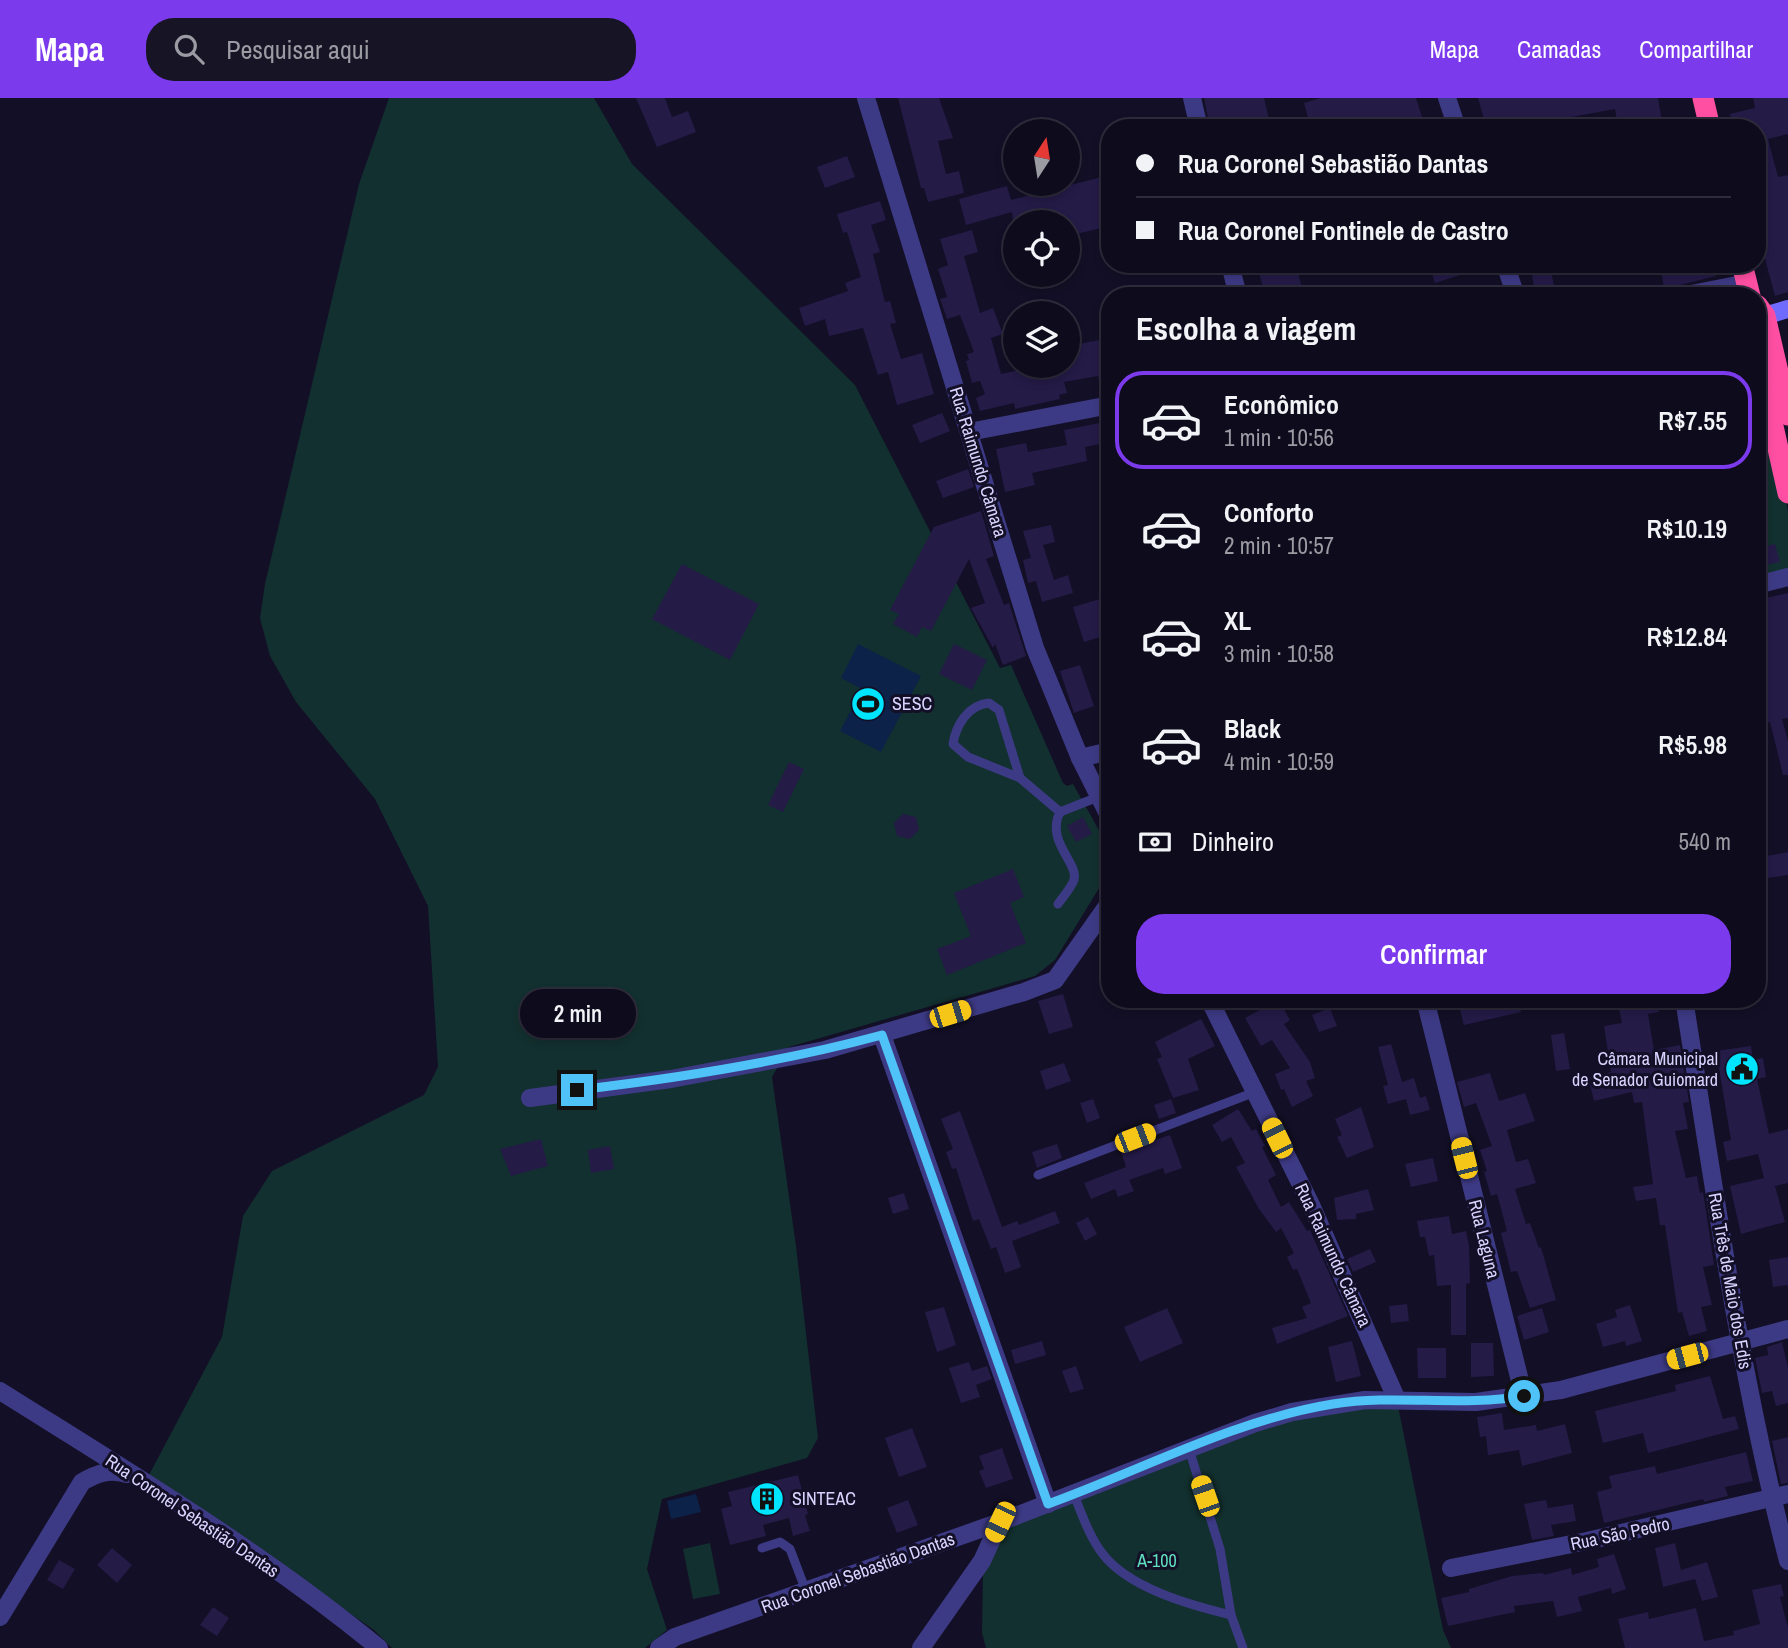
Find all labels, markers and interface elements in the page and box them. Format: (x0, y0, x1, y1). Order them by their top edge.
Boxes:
search box (146, 18, 636, 81)
text: Mapa (35, 27, 104, 71)
icon: search (170, 30, 208, 68)
text: Pesquisar aqui (226, 32, 370, 67)
text: Mapa (1430, 33, 1479, 65)
text: Camadas (1517, 33, 1601, 65)
text: Compartilhar (1639, 33, 1753, 65)
north arrow (1003, 119, 1080, 196)
map controls (1003, 119, 1080, 378)
text: Rua Coronel Sebastião Dantas (1178, 146, 1488, 181)
button: locate (1003, 210, 1080, 287)
text: Rua Coronel Fontinele de Castro (1178, 213, 1509, 248)
button: layers (1003, 301, 1080, 378)
text: Escolha a viagem (1136, 307, 1356, 350)
street label: Rua Raimundo Câmara (944, 384, 1013, 540)
text: Econômico (1224, 387, 1339, 422)
icon: car (1140, 389, 1203, 452)
text: R$7.55 (1658, 403, 1727, 438)
text: 1 min · 10:56 (1224, 422, 1334, 453)
text: Conforto (1224, 495, 1314, 530)
icon: car (1140, 497, 1203, 560)
text: R$10.19 (1646, 511, 1727, 546)
text: 2 min · 10:57 (1224, 530, 1334, 561)
text: XL (1224, 603, 1251, 638)
icon: car (1140, 605, 1203, 668)
text: R$12.84 (1646, 619, 1727, 654)
text: 3 min · 10:58 (1224, 638, 1334, 669)
sports icon: SESC (849, 685, 887, 723)
place label: SESC (892, 691, 932, 716)
text: Black (1224, 711, 1281, 746)
icon: car (1140, 713, 1203, 776)
text: R$5.98 (1658, 727, 1727, 762)
text: 4 min · 10:59 (1224, 746, 1334, 777)
icon: cash (1136, 823, 1174, 861)
text: Dinheiro (1192, 824, 1274, 859)
text: 540 m (1679, 826, 1731, 857)
button: Confirmar (1136, 914, 1731, 994)
callout: 2 min (519, 988, 635, 1038)
text: 2 min (554, 998, 602, 1029)
car (927, 998, 974, 1030)
place label: Câmara Municipal de Senador Guiomard (1572, 1046, 1718, 1092)
public building icon: Câmara Municipal de Senador Guiomard (1723, 1050, 1761, 1088)
route end (561, 1074, 593, 1106)
car (1259, 1115, 1296, 1161)
car (1112, 1121, 1159, 1155)
car (1449, 1135, 1480, 1181)
street label: Rua Raimundo Câmara (1289, 1179, 1378, 1331)
street label: Rua Três de Maio dos Edis (1703, 1191, 1758, 1371)
street label: Rua Laguna (1463, 1197, 1506, 1281)
car (1664, 1340, 1711, 1372)
route start (1508, 1380, 1540, 1412)
street label: Rua Coronel Sebastião Dantas (101, 1448, 284, 1583)
car (1189, 1473, 1222, 1519)
building icon: SINTEAC (748, 1480, 786, 1518)
place label: SINTEAC (792, 1486, 856, 1511)
car (982, 1499, 1019, 1545)
street label: Rua São Pedro (1568, 1511, 1672, 1556)
street label: Rua Coronel Sebastião Dantas (758, 1526, 958, 1619)
park label: A-100 (1136, 1548, 1177, 1573)

